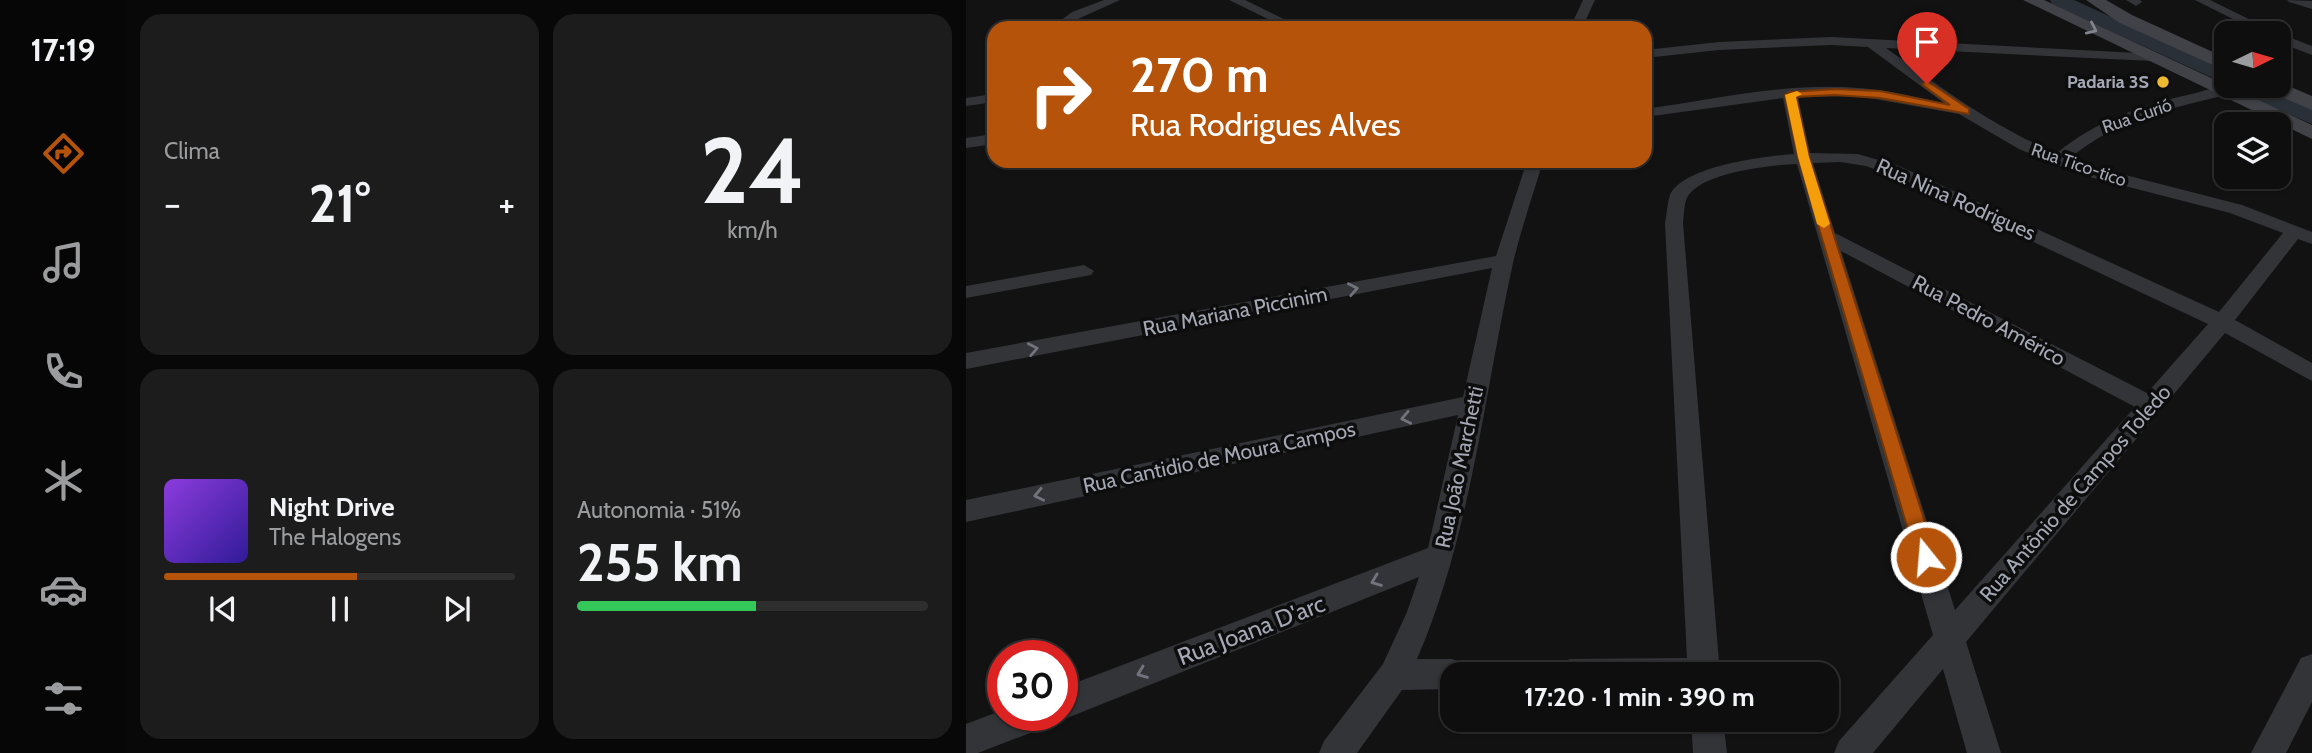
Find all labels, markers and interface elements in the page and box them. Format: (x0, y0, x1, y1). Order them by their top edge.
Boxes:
pin (1897, 12.0, 1957, 84)
one-way arrow (2085, 21, 2097, 35)
north arrow (2214, 21, 2291, 98)
map controls (2214, 21, 2291, 189)
icon: arrive (1908, 23, 1946, 61)
text: 17:19 (30, 30, 96, 69)
text: 270 m (1130, 45, 1269, 104)
icon: right (1015, 49, 1106, 140)
place label: Padaria 3S (2067, 71, 2149, 93)
marker: Padaria 3S (2155, 74, 2171, 90)
street label: Rua Curió (2099, 94, 2175, 138)
text: Rua Rodrigues Alves (1130, 105, 1401, 144)
button: layers (2214, 112, 2291, 189)
text: 24 (700, 115, 805, 226)
icon: directions (39, 129, 88, 178)
text: Clima (164, 137, 220, 165)
street label: Rua Tico-tico (2028, 138, 2130, 192)
street label: Rua Nina Rodrigues (1873, 153, 2040, 245)
text: 21° (309, 172, 370, 235)
text: − (164, 180, 181, 227)
text: + (498, 180, 515, 227)
text: km/h (727, 216, 778, 244)
icon: music (39, 238, 88, 287)
street label: Rua Pedro Américo (1908, 269, 2070, 371)
street label: Rua Mariana Piccinim (1141, 281, 1329, 341)
one-way arrow (1347, 282, 1359, 297)
one-way arrow (1027, 342, 1039, 357)
icon: phone (39, 347, 88, 396)
street label: Rua Antônio de Campos Toledo (1974, 380, 2176, 606)
street label: Rua João Marchetti (1430, 384, 1488, 550)
one-way arrow (1400, 409, 1412, 424)
street label: Rua Cantidio de Moura Campos (1080, 416, 1358, 498)
icon: climate (39, 456, 88, 505)
one-way arrow (1033, 487, 1045, 502)
text: Night Drive (269, 491, 395, 523)
text: Autonomia · 51% (577, 496, 741, 524)
position arrow (1889, 520, 1963, 594)
text: The Halogens (269, 523, 401, 551)
text: 255 km (577, 531, 742, 594)
icon: car (39, 565, 88, 614)
one-way arrow (1371, 573, 1383, 587)
street label: Rua Joana D'arc (1173, 589, 1329, 671)
icon: previous (204, 590, 242, 628)
icon: pause (321, 590, 359, 628)
icon: next (438, 590, 476, 628)
speed limit sign: 30 (987, 640, 1078, 731)
one-way arrow (1136, 664, 1148, 678)
icon: filters (39, 674, 88, 723)
text: 17:20 · 1 min · 390 m (1524, 681, 1755, 713)

